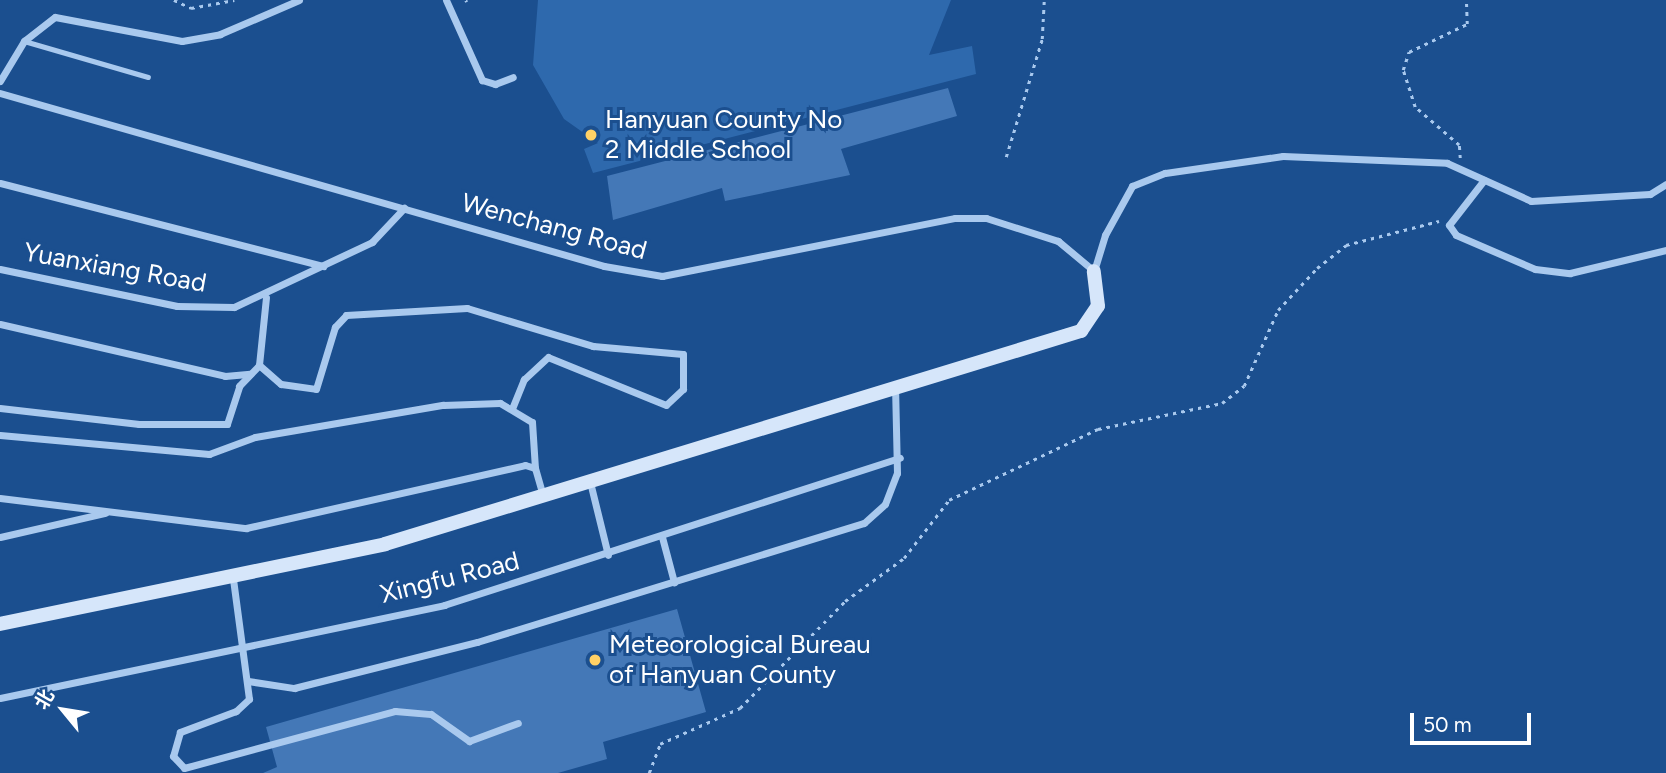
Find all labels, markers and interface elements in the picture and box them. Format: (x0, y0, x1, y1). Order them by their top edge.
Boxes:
place label: Hanyuan County No 2 Middle School (605, 104, 842, 166)
marker: Hanyuan County No 2 Middle School (583, 127, 599, 143)
street label: Wenchang Road (458, 187, 650, 267)
street label: Yuanxiang Road (21, 237, 209, 299)
street label: Xingfu Road (377, 546, 523, 610)
place label: Meteorological Bureau of Hanyuan County (609, 629, 871, 690)
marker: Meteorological Bureau of Hanyuan County (587, 652, 603, 668)
north arrow (28, 675, 98, 745)
text: 北 (30, 685, 59, 713)
scale bar (1414, 700, 1535, 744)
text: 50 m (1423, 712, 1472, 737)

